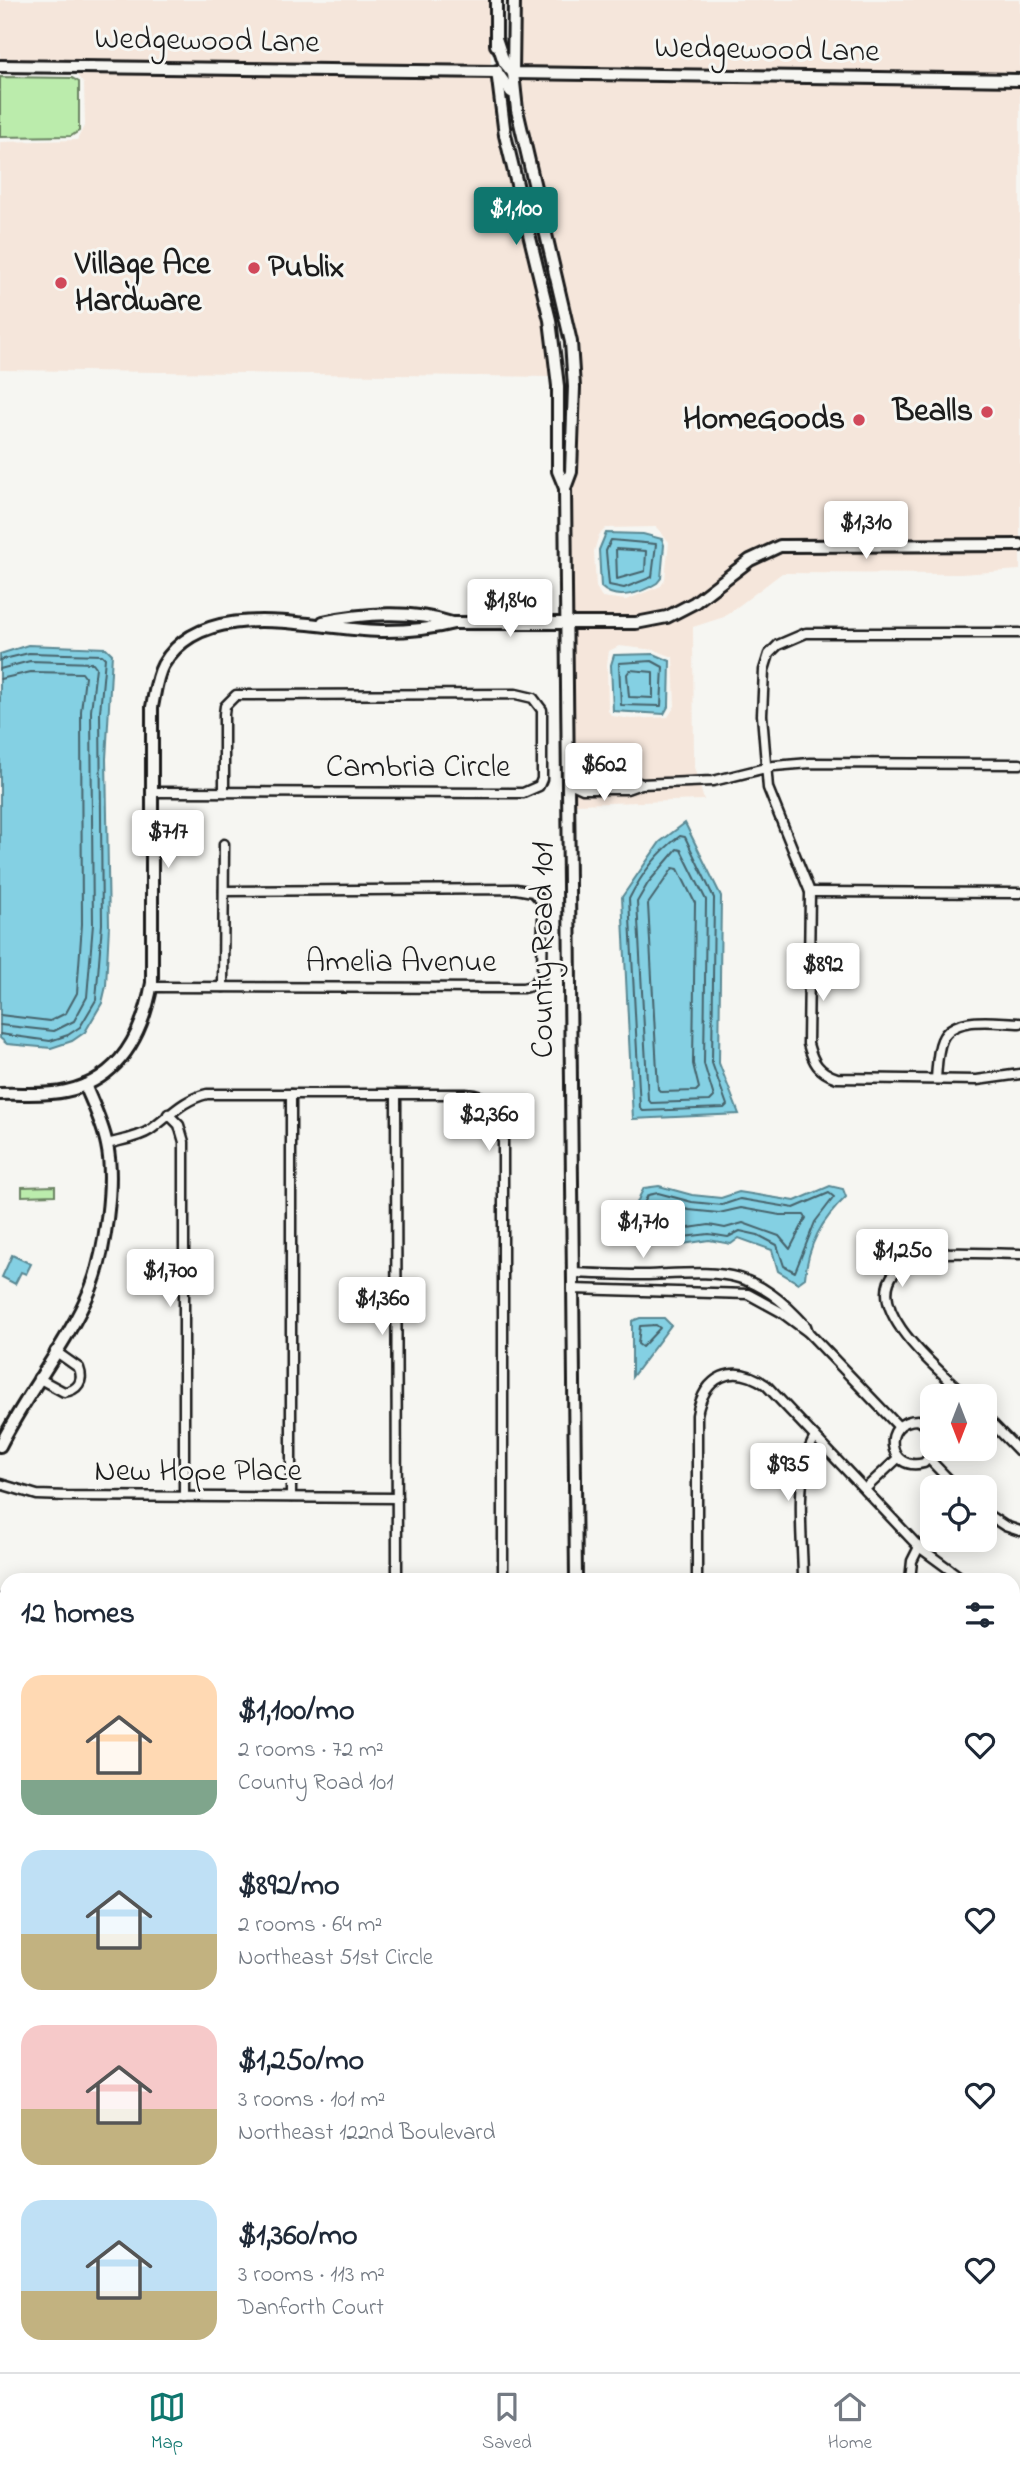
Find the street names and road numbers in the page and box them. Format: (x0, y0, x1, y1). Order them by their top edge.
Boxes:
street label: Wedgewood Lane (94, 17, 321, 67)
street label: Wedgewood Lane (654, 26, 881, 76)
street label: Cambria Circle (326, 745, 511, 792)
street label: County Road 101 (521, 842, 568, 1058)
street label: Amelia Avenue (306, 940, 497, 987)
street label: New Hope Place (94, 1449, 303, 1496)

